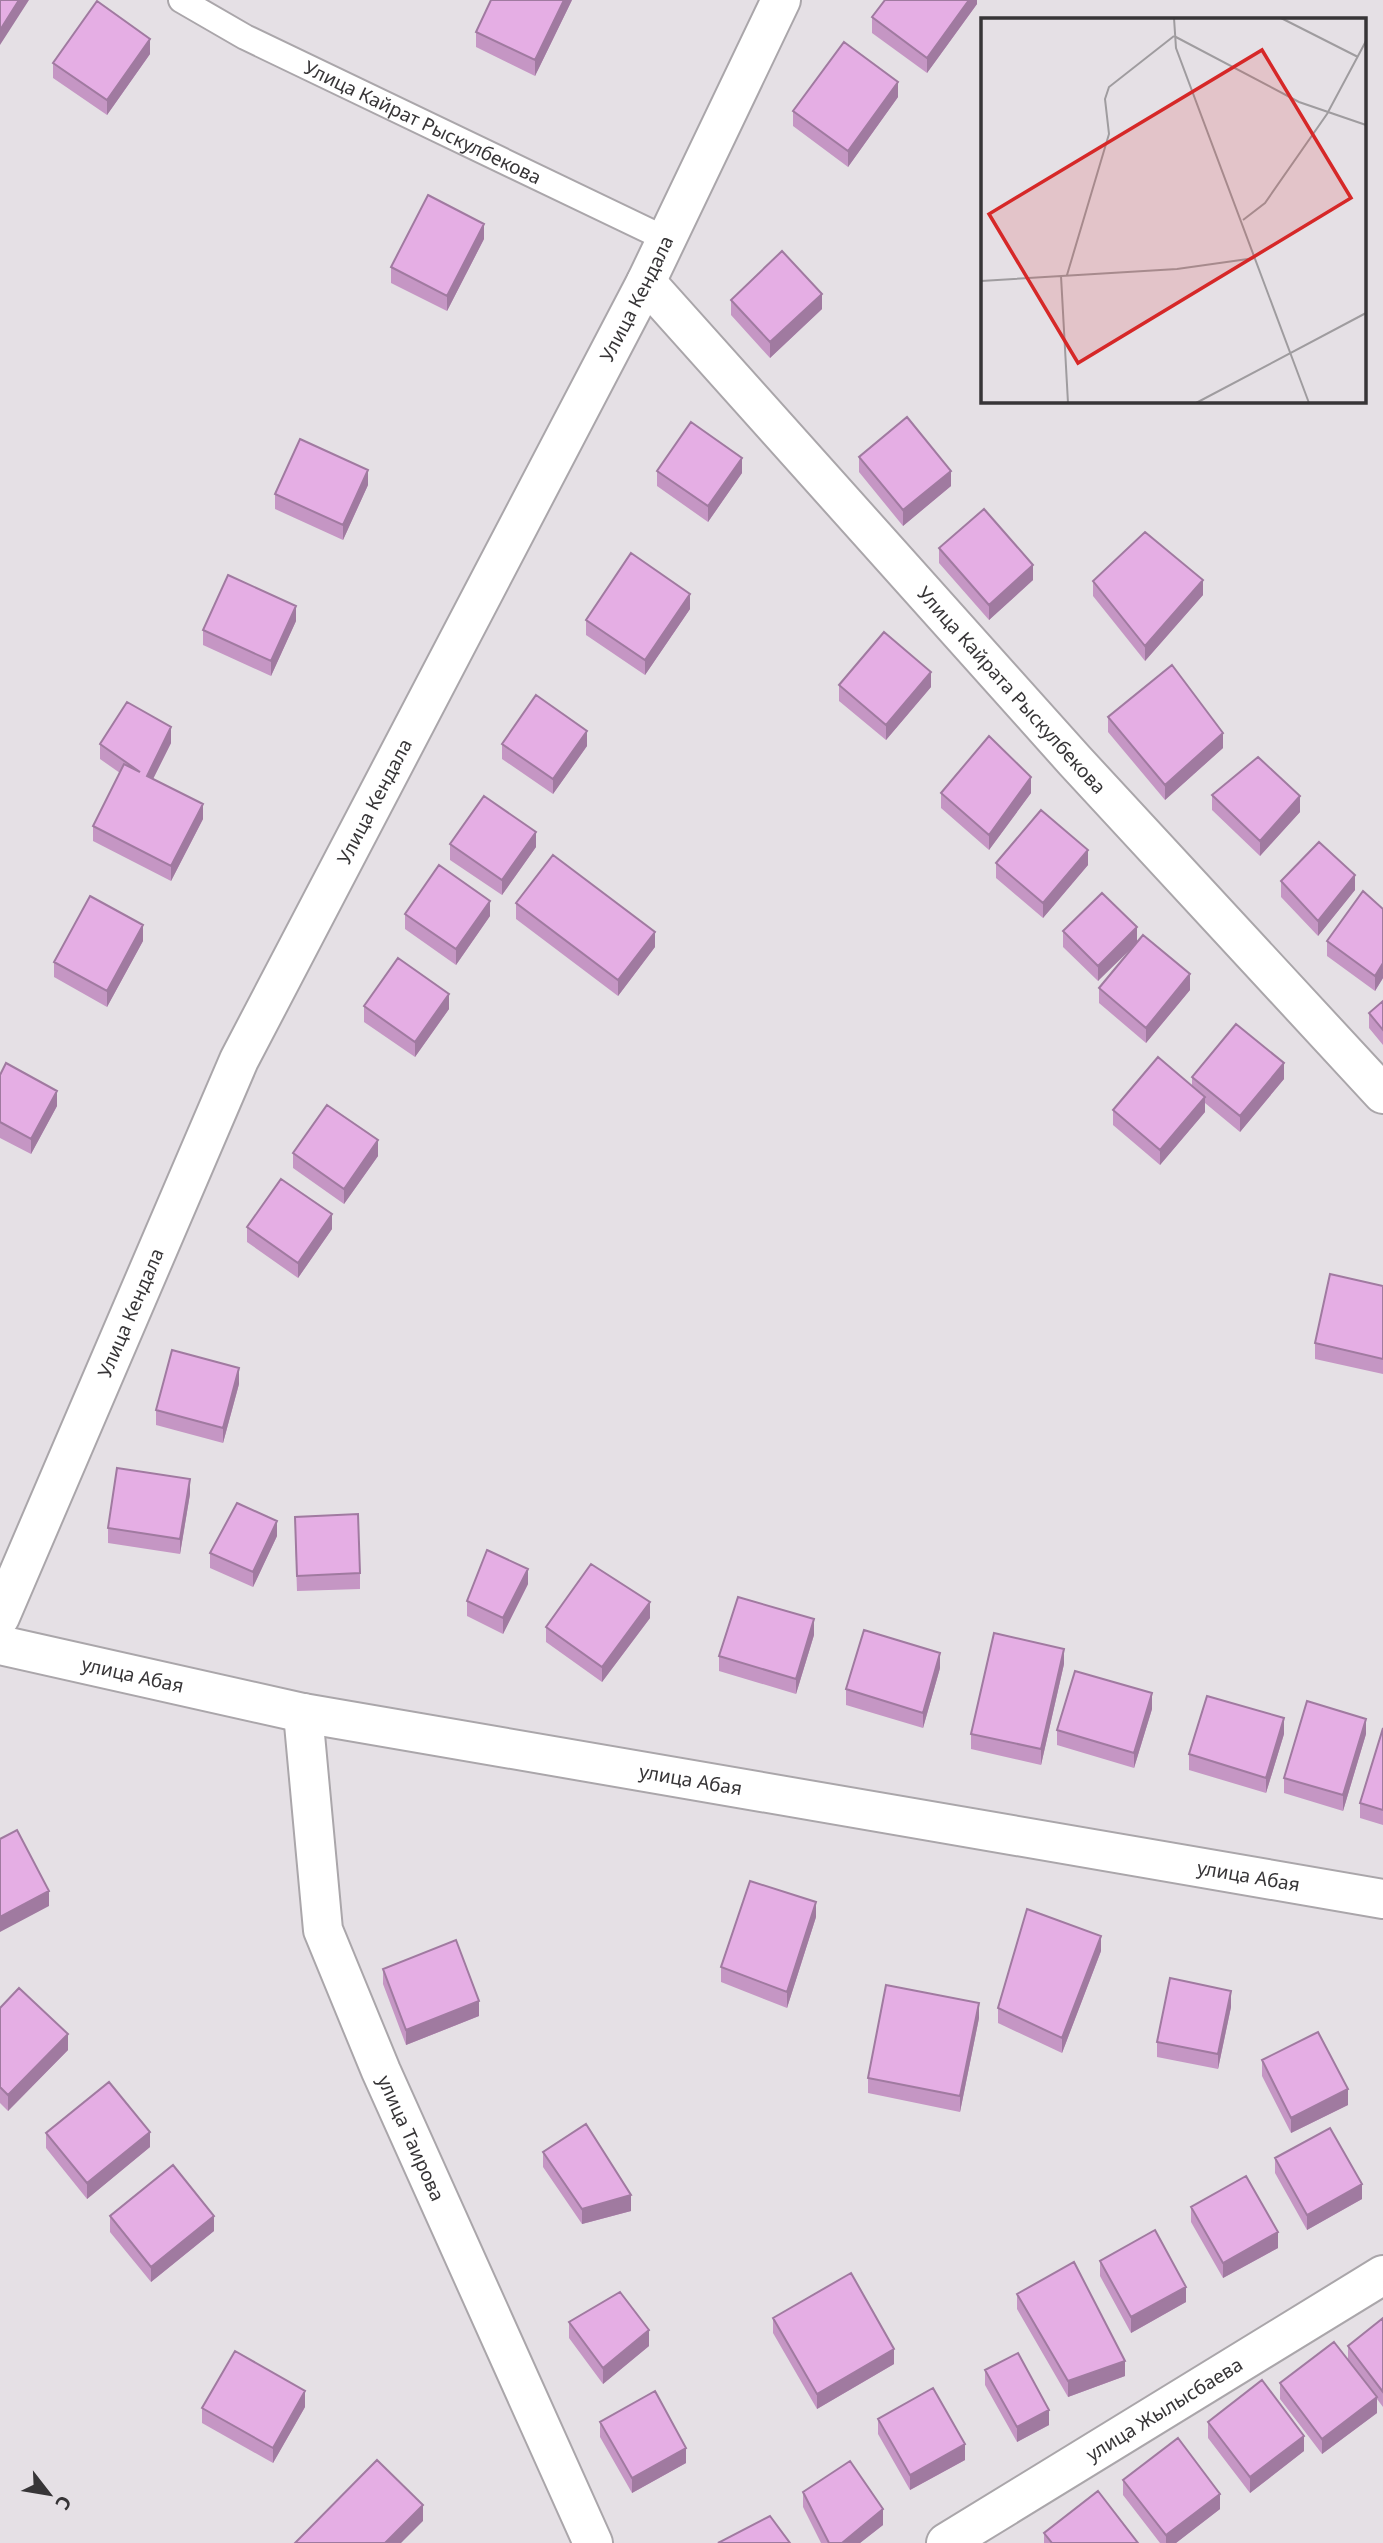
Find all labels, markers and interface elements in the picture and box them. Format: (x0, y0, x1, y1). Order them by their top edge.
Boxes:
inset map (981, 18, 1366, 402)
street label: Улица Кайрат Рыскулбекова (300, 54, 546, 190)
street label: Улица Кендала (594, 231, 679, 366)
street label: Улица Кайрата Рыскулбекова (912, 581, 1112, 799)
street label: Улица Кендала (331, 734, 418, 869)
street label: Улица Кендала (91, 1244, 170, 1382)
street label: улица Абая (79, 1651, 186, 1699)
street label: улица Абая (637, 1758, 744, 1801)
street label: улица Абая (1195, 1854, 1302, 1897)
street label: улица Таирова (372, 2071, 451, 2205)
street label: улица Жылысбаева (1081, 2351, 1247, 2467)
north arrow (14, 2459, 84, 2529)
text: С (49, 2491, 78, 2515)

